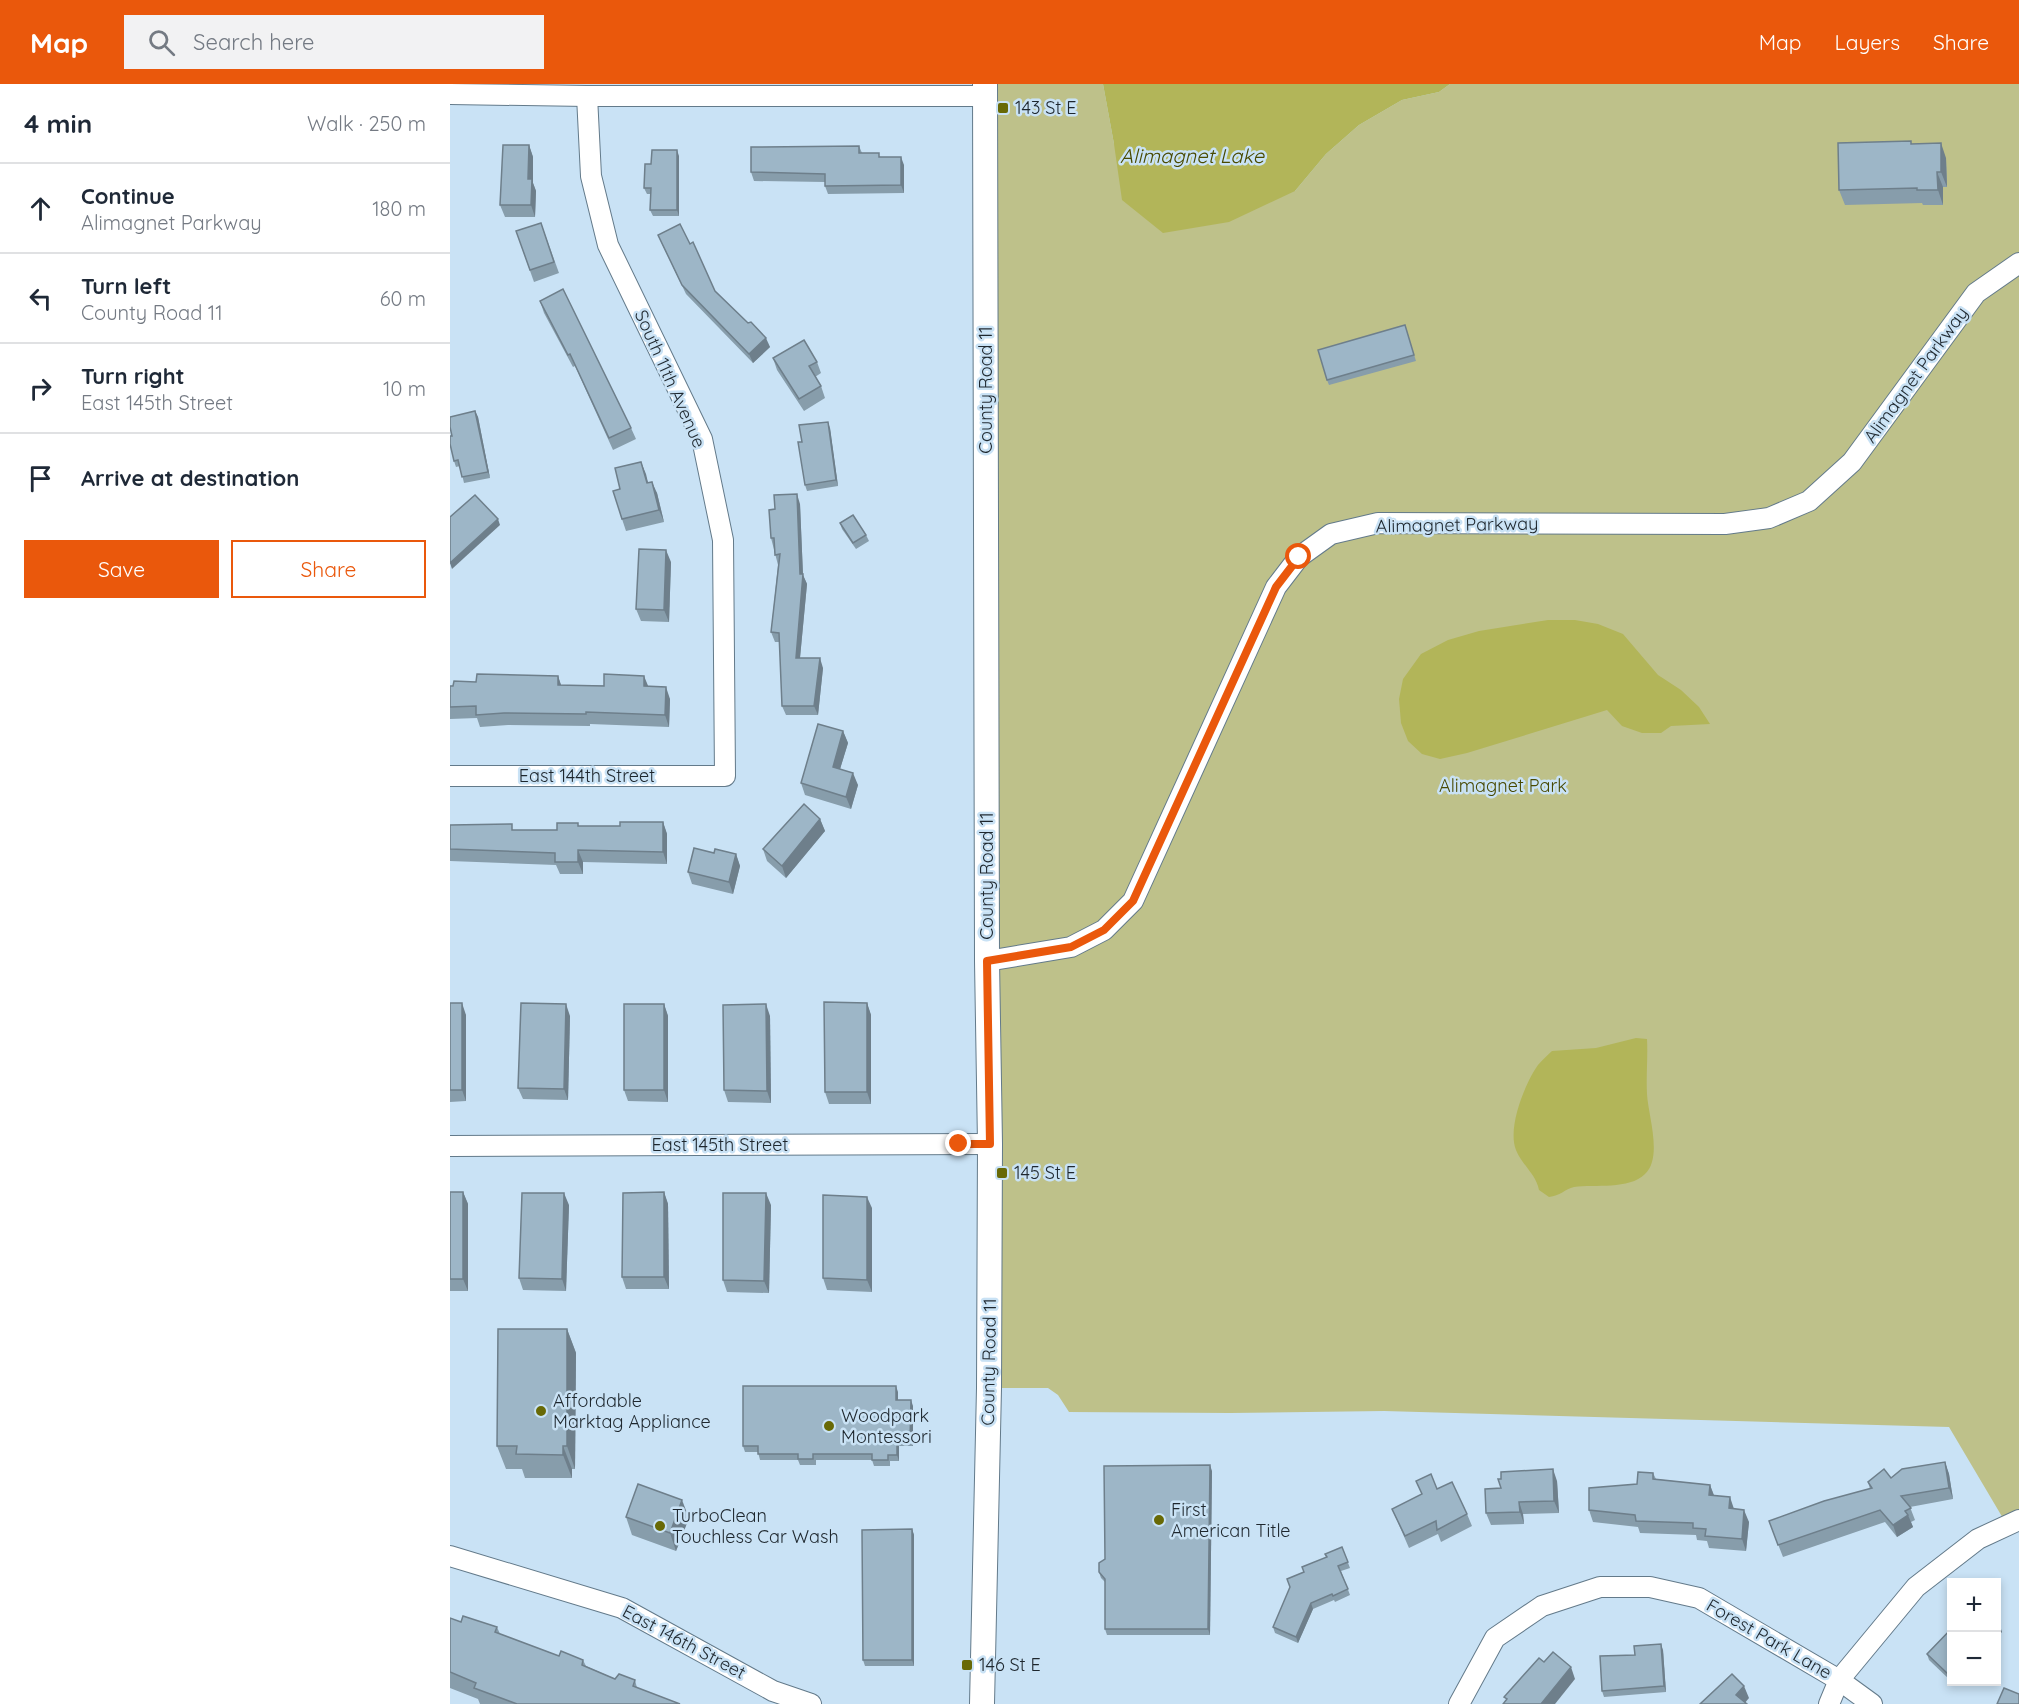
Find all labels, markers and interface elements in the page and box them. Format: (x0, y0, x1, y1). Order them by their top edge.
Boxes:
search box (124, 15, 544, 69)
text: Map (30, 25, 88, 60)
icon: search (145, 26, 178, 59)
text: Search here (193, 28, 315, 56)
text: Map (1759, 29, 1802, 55)
text: Layers (1835, 29, 1900, 55)
text: Share (1933, 29, 1989, 55)
place label: 143 St E (1015, 96, 1077, 119)
marker: 143 St E (996, 101, 1010, 115)
text: 4 min (24, 107, 92, 140)
text: Walk · 250 m (307, 111, 426, 136)
water label: Alimagnet Lake (1120, 143, 1265, 168)
text: Continue (81, 182, 175, 210)
icon: ahead (24, 192, 57, 225)
text: 180 m (372, 196, 426, 221)
text: Alimagnet Parkway (81, 210, 262, 235)
text: Turn left (81, 272, 171, 300)
icon: left (24, 282, 57, 315)
text: 60 m (380, 286, 426, 311)
text: County Road 11 (81, 300, 223, 325)
street label: Alimagnet Parkway (1858, 302, 1973, 447)
street label: South 11th Avenue (630, 306, 711, 451)
street label: County Road 11 (974, 326, 997, 454)
text: Turn right (81, 362, 185, 390)
icon: right (24, 372, 57, 405)
text: 10 m (383, 376, 426, 401)
text: East 145th Street (81, 390, 233, 415)
icon: arrive (24, 462, 57, 495)
text: Arrive at destination (81, 464, 299, 492)
street label: Alimagnet Parkway (1375, 512, 1538, 537)
button: Save (24, 540, 219, 598)
button: Share (231, 540, 426, 598)
route start (1285, 543, 1311, 569)
street label: East 144th Street (519, 764, 655, 787)
park label: Alimagnet Park (1439, 774, 1567, 797)
street label: County Road 11 (975, 812, 998, 940)
route end (945, 1130, 971, 1156)
street label: East 145th Street (652, 1133, 788, 1156)
place label: 145 St E (1014, 1161, 1076, 1184)
marker: 145 St E (995, 1166, 1009, 1180)
street label: County Road 11 (976, 1298, 1001, 1426)
place label: Affordable Marktag Appliance (553, 1389, 711, 1433)
marker: Affordable Marktag Appliance (534, 1404, 548, 1418)
place label: Woodpark Montessori (841, 1404, 932, 1448)
marker: Woodpark Montessori (822, 1419, 836, 1433)
place label: First American Title (1171, 1498, 1291, 1542)
place label: TurboClean Touchless Car Wash (672, 1504, 839, 1548)
marker: First American Title (1152, 1513, 1166, 1527)
marker: TurboClean Touchless Car Wash (653, 1519, 667, 1533)
map controls (1947, 1578, 2001, 1686)
button: + (1947, 1578, 2001, 1632)
street label: Forest Park Lane (1702, 1593, 1836, 1684)
street label: East 146th Street (619, 1599, 750, 1684)
button: − (1947, 1632, 2001, 1686)
place label: 146 St E (979, 1653, 1041, 1676)
marker: 146 St E (960, 1658, 974, 1672)

